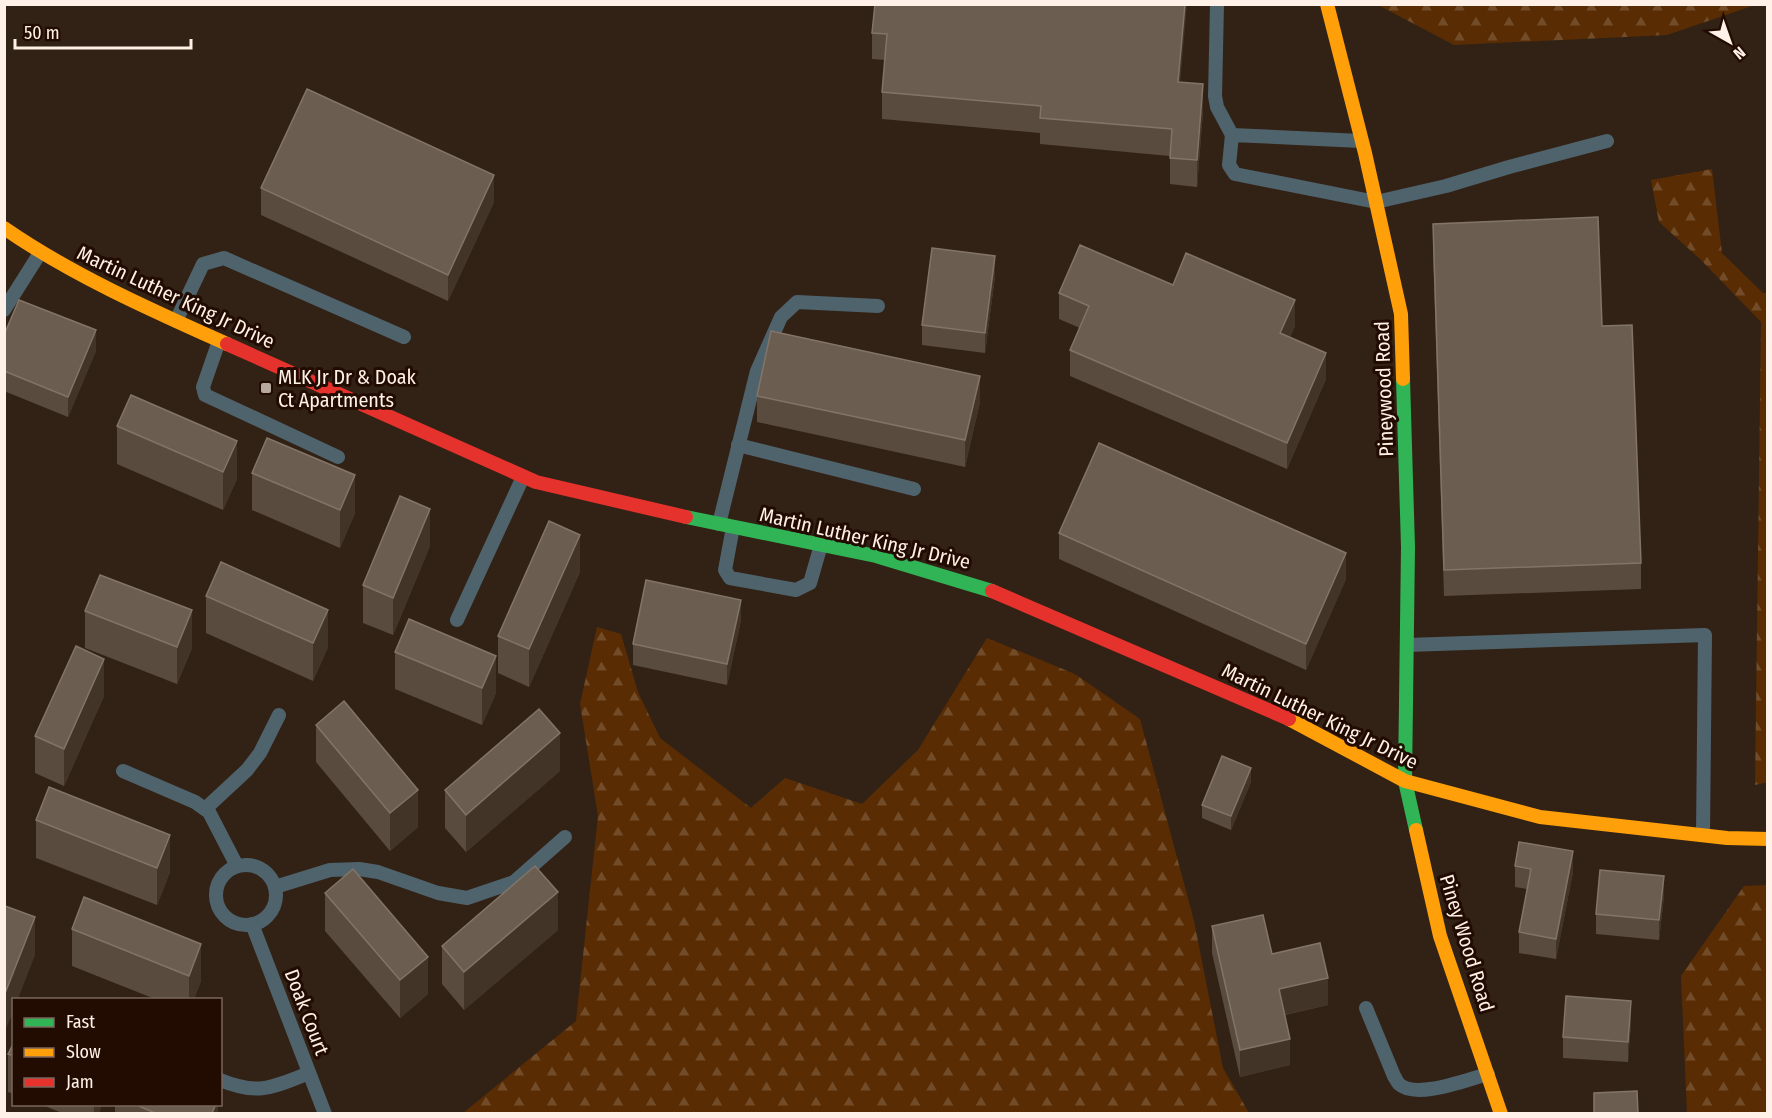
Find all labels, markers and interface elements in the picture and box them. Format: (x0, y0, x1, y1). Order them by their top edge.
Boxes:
scale bar (15, 12, 190, 50)
north arrow (1700, 12, 1760, 72)
text: 50 m (24, 22, 60, 44)
text: N (1730, 43, 1749, 63)
street label: Martin Luther King Jr Drive (73, 241, 279, 353)
street label: Pineywood Road (1370, 321, 1398, 457)
place label: MLK Jr Dr & Doak Ct Apartments (278, 365, 417, 412)
marker: MLK Jr Dr & Doak Ct Apartments (259, 381, 273, 395)
street label: Martin Luther King Jr Drive (757, 502, 973, 574)
street label: Martin Luther King Jr Drive (1218, 658, 1422, 774)
street label: Piney Wood Road (1435, 872, 1499, 1014)
street label: Doak Court (280, 966, 335, 1059)
legend (12, 998, 222, 1106)
text: Fast (66, 1011, 95, 1033)
text: Slow (66, 1041, 101, 1063)
text: Jam (66, 1071, 94, 1093)

